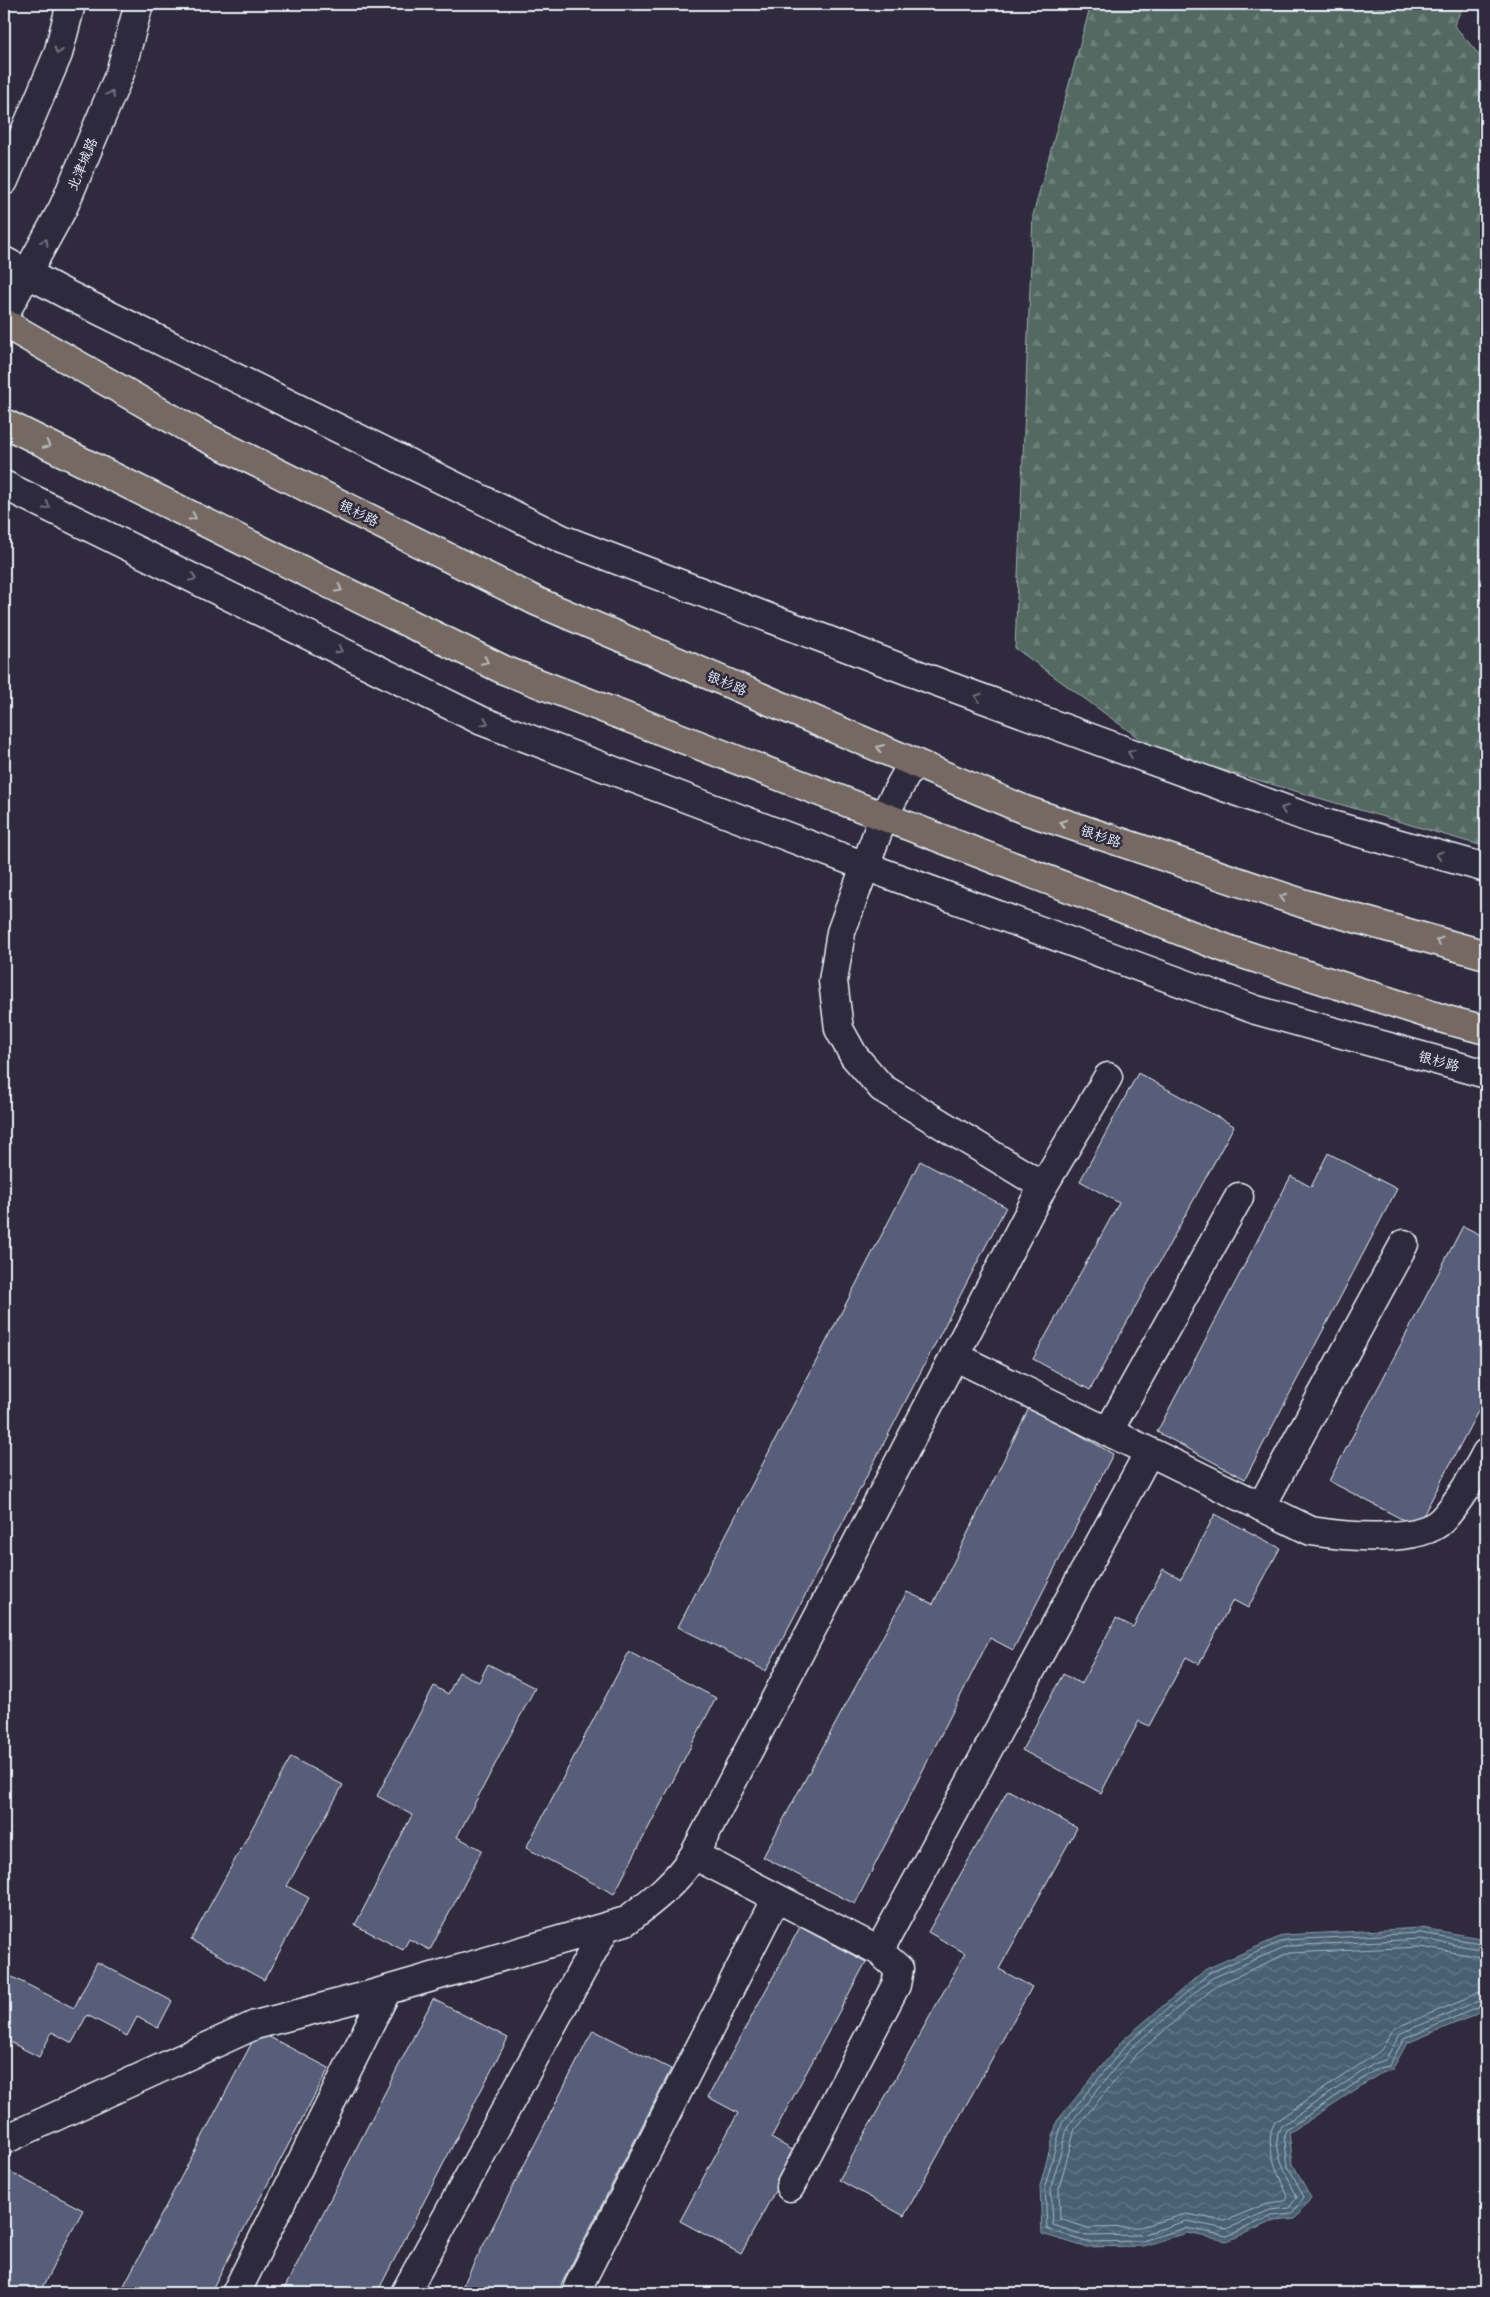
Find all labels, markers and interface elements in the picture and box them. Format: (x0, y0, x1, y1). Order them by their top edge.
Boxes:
one-way arrow (54, 46, 64, 54)
one-way arrow (105, 90, 116, 99)
street label: 北津城路 (63, 135, 101, 193)
one-way arrow (38, 238, 48, 247)
one-way arrow (42, 439, 51, 449)
street label: 银杉路 (336, 496, 382, 530)
one-way arrow (42, 500, 51, 510)
one-way arrow (188, 511, 197, 521)
one-way arrow (188, 572, 197, 582)
one-way arrow (334, 583, 343, 593)
one-way arrow (334, 644, 343, 654)
one-way arrow (479, 655, 488, 665)
street label: 银杉路 (704, 667, 750, 699)
one-way arrow (975, 693, 983, 703)
one-way arrow (480, 715, 489, 726)
one-way arrow (876, 744, 885, 755)
one-way arrow (1127, 749, 1136, 759)
one-way arrow (1280, 805, 1288, 815)
one-way arrow (1059, 819, 1067, 829)
street label: 银杉路 (1078, 821, 1124, 851)
one-way arrow (1436, 850, 1444, 860)
one-way arrow (1279, 892, 1288, 902)
one-way arrow (1436, 937, 1444, 947)
street label: 银杉路 (1416, 1047, 1462, 1075)

